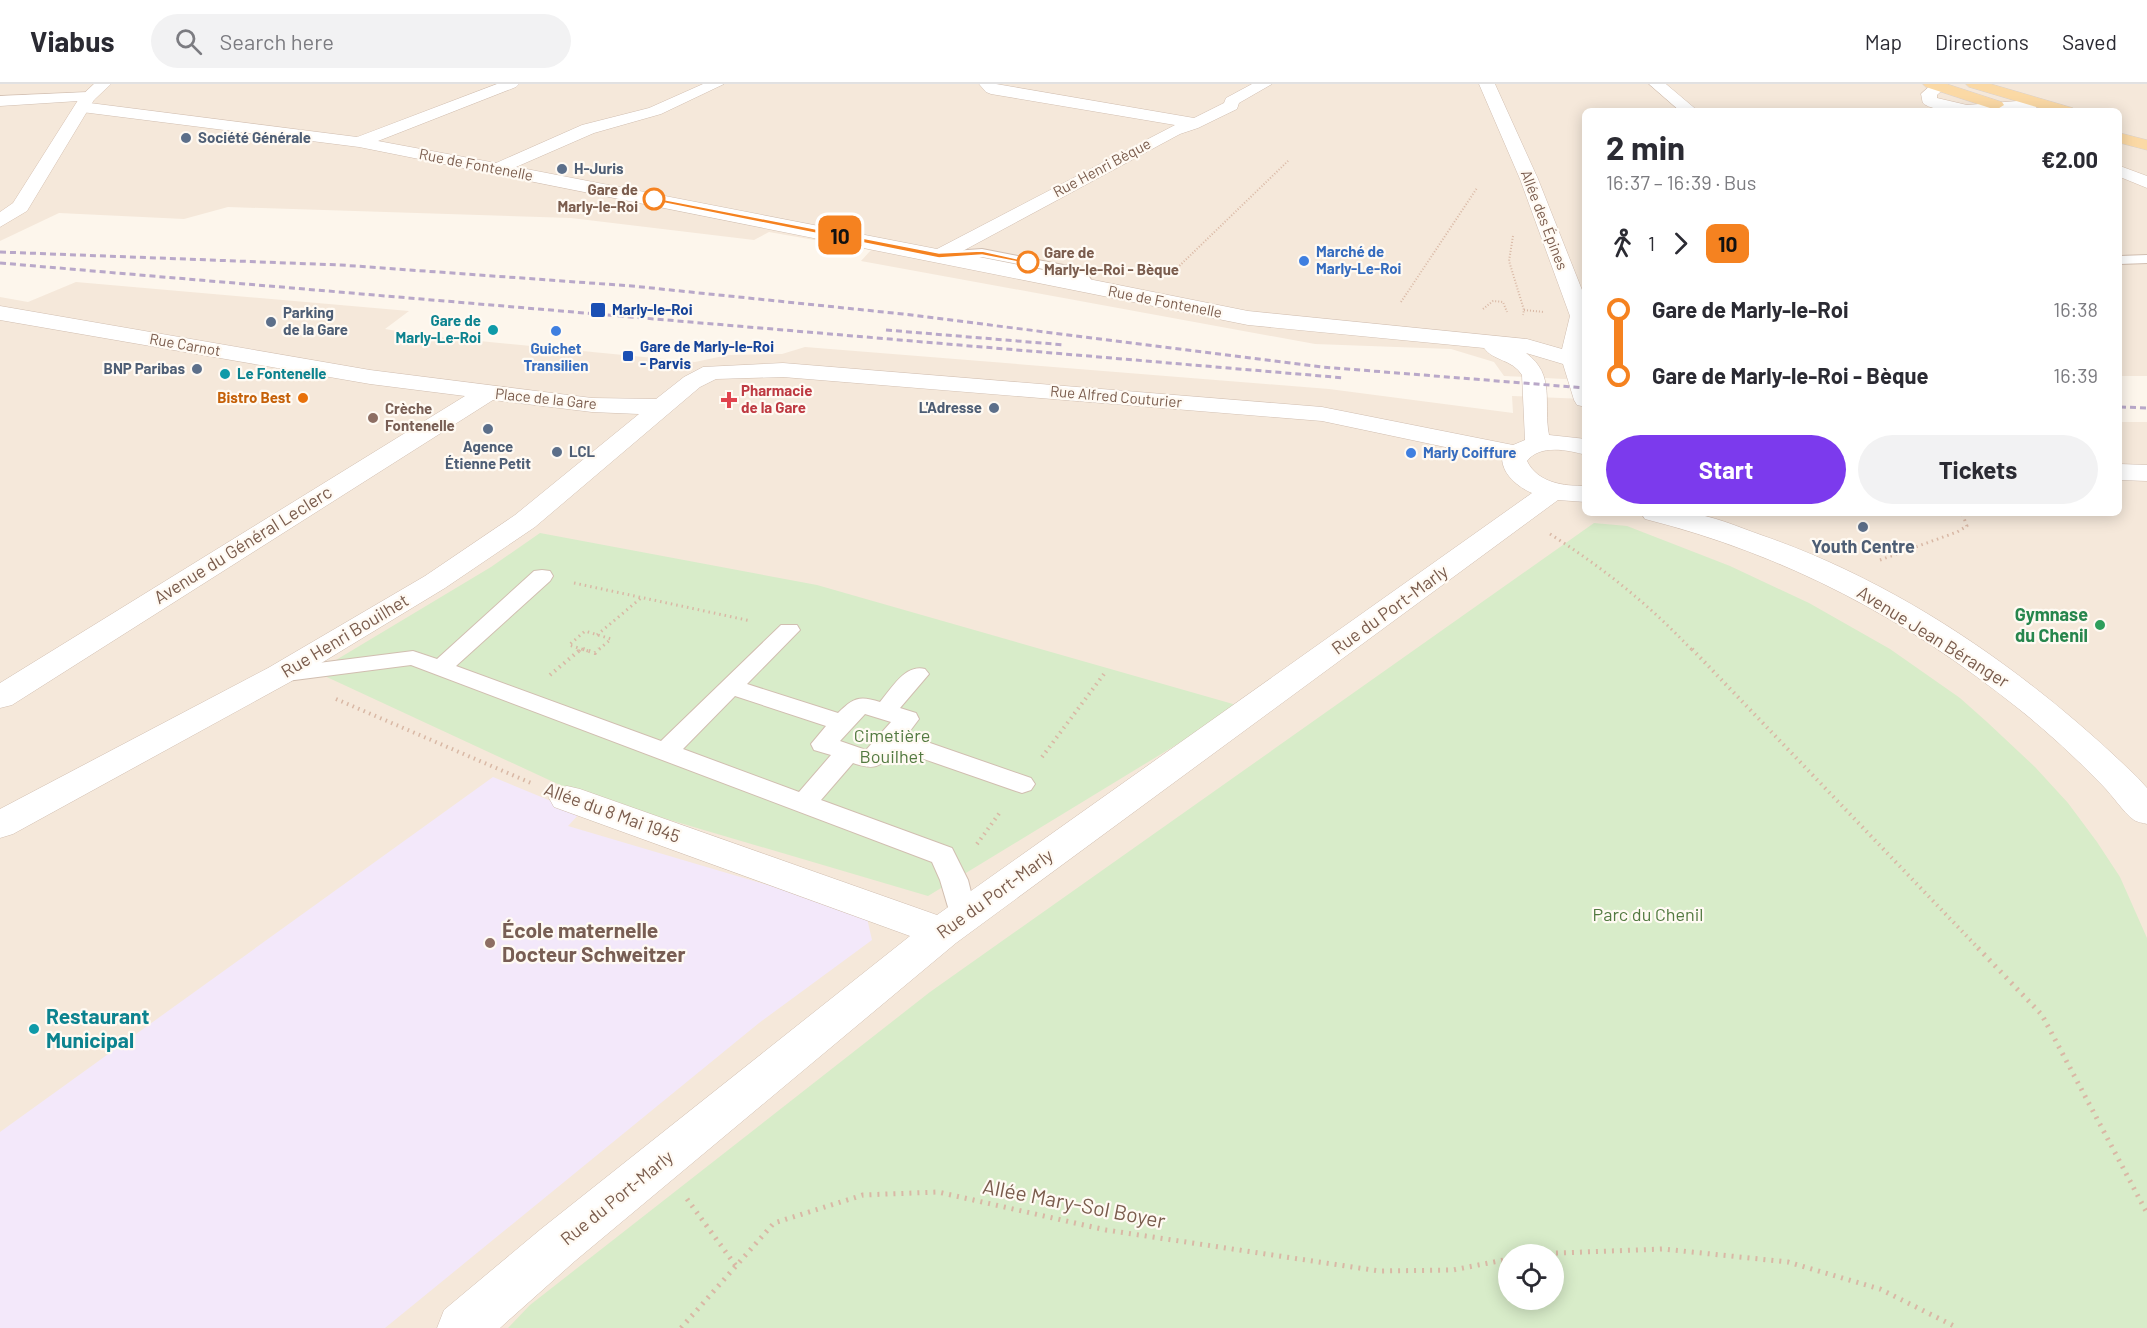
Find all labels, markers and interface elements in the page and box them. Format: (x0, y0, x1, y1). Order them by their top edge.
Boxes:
search box (151, 14, 571, 68)
text: Viabus (30, 24, 115, 58)
icon: search (172, 25, 205, 58)
text: Search here (220, 28, 334, 54)
text: Map (1865, 29, 1902, 54)
text: Directions (1935, 29, 2029, 54)
text: Saved (2062, 29, 2117, 54)
text: 2 min (1606, 127, 1685, 167)
place label: Société Générale (198, 128, 311, 146)
marker: Société Générale (179, 131, 193, 145)
street label: Rue Henri Bèque (1050, 134, 1153, 200)
street label: Rue de Fontenelle (418, 144, 535, 184)
text: €2.00 (2041, 146, 2098, 172)
place label: H-Juris (574, 159, 624, 177)
marker: H-Juris (555, 162, 569, 176)
street label: Allée des Épines (1518, 167, 1572, 272)
text: 16:37 – 16:39 · Bus (1606, 170, 1756, 194)
place label: Gare de Marly-le-Roi (557, 180, 638, 215)
marker: Gare de Marly-le-Roi (643, 188, 665, 210)
line badge: 10 (813, 216, 867, 254)
text: 10 (830, 223, 850, 248)
icon: walk (1606, 227, 1639, 260)
icon: forward (1664, 227, 1697, 260)
text: 1 (1648, 231, 1655, 255)
text: 10 (1718, 231, 1737, 256)
place label: Marché de Marly-Le-Roi (1316, 242, 1402, 277)
place label: Gare de Marly-le-Roi - Bèque (1044, 243, 1179, 278)
marker: Gare de Marly-le-Roi - Bèque (1017, 251, 1039, 273)
marker: Marché de Marly-Le-Roi (1297, 254, 1311, 268)
street label: Rue de Fontenelle (1107, 281, 1224, 321)
text: Gare de Marly-le-Roi (1652, 296, 1849, 322)
text: 16:38 (2053, 297, 2098, 321)
place label: Marly-le-Roi (612, 300, 693, 318)
marker: Marly-le-Roi (589, 301, 607, 319)
place label: Parking de la Gare (283, 303, 348, 338)
place label: Gare de Marly-Le-Roi (396, 311, 481, 346)
marker: Parking de la Gare (264, 315, 278, 329)
marker: Gare de Marly-Le-Roi (486, 323, 500, 337)
marker: Guichet Transilien (549, 324, 563, 338)
street label: Rue Carnot (148, 329, 222, 359)
place label: Gare de Marly-le-Roi - Parvis (640, 337, 774, 372)
place label: Guichet Transilien (524, 339, 588, 374)
marker: Gare de Marly-le-Roi - Parvis (621, 349, 635, 363)
place label: BNP Paribas (104, 359, 185, 377)
marker: BNP Paribas (190, 362, 204, 376)
text: Gare de Marly-le-Roi - Bèque (1652, 362, 1928, 388)
text: 16:39 (2053, 363, 2098, 387)
place label: Le Fontenelle (237, 364, 327, 382)
marker: Le Fontenelle (218, 367, 232, 381)
place label: Pharmacie de la Gare (741, 381, 812, 416)
street label: Rue Alfred Couturier (1049, 381, 1183, 411)
street label: Place de la Gare (494, 384, 598, 412)
place label: Bistro Best (217, 388, 291, 406)
marker: Bistro Best (296, 391, 310, 405)
marker: Pharmacie de la Gare (722, 393, 736, 407)
place label: L'Adresse (919, 398, 982, 416)
place label: Crèche Fontenelle (385, 399, 455, 434)
marker: L'Adresse (987, 401, 1001, 415)
marker: Crèche Fontenelle (366, 411, 380, 425)
marker: Agence Étienne Petit (481, 422, 495, 436)
button: Start (1606, 435, 1846, 504)
button: Tickets (1858, 435, 2098, 504)
place label: Agence Étienne Petit (445, 437, 531, 472)
place label: LCL (569, 442, 596, 460)
place label: Marly Coiffure (1423, 443, 1516, 461)
marker: LCL (550, 445, 564, 459)
marker: Marly Coiffure (1404, 446, 1418, 460)
street label: Avenue du Général Leclerc (149, 480, 336, 608)
marker: Youth Centre (1856, 520, 1870, 534)
place label: Youth Centre (1811, 535, 1915, 557)
street label: Rue du Port-Marly (1327, 560, 1452, 659)
street label: Avenue Jean Béranger (1853, 580, 2014, 692)
street label: Rue Henri Bouilhet (277, 588, 412, 682)
place label: Gymnase du Chenil (2015, 603, 2088, 646)
marker: Gymnase du Chenil (2093, 618, 2107, 632)
park label: Cimetière Bouilhet (854, 724, 930, 767)
street label: Allée du 8 Mai 1945 (541, 777, 683, 847)
street label: Rue du Port-Marly (932, 844, 1057, 943)
park label: Parc du Chenil (1593, 903, 1703, 925)
place label: École maternelle Docteur Schweitzer (502, 917, 685, 966)
marker: École maternelle Docteur Schweitzer (483, 936, 497, 950)
place label: Restaurant Municipal (46, 1003, 150, 1052)
marker: Restaurant Municipal (27, 1022, 41, 1036)
street label: Rue du Port-Marly (556, 1145, 677, 1249)
street label: Allée Mary-Sol Boyer (981, 1173, 1168, 1233)
map controls (1498, 1244, 1564, 1310)
button: locate (1498, 1244, 1564, 1310)

